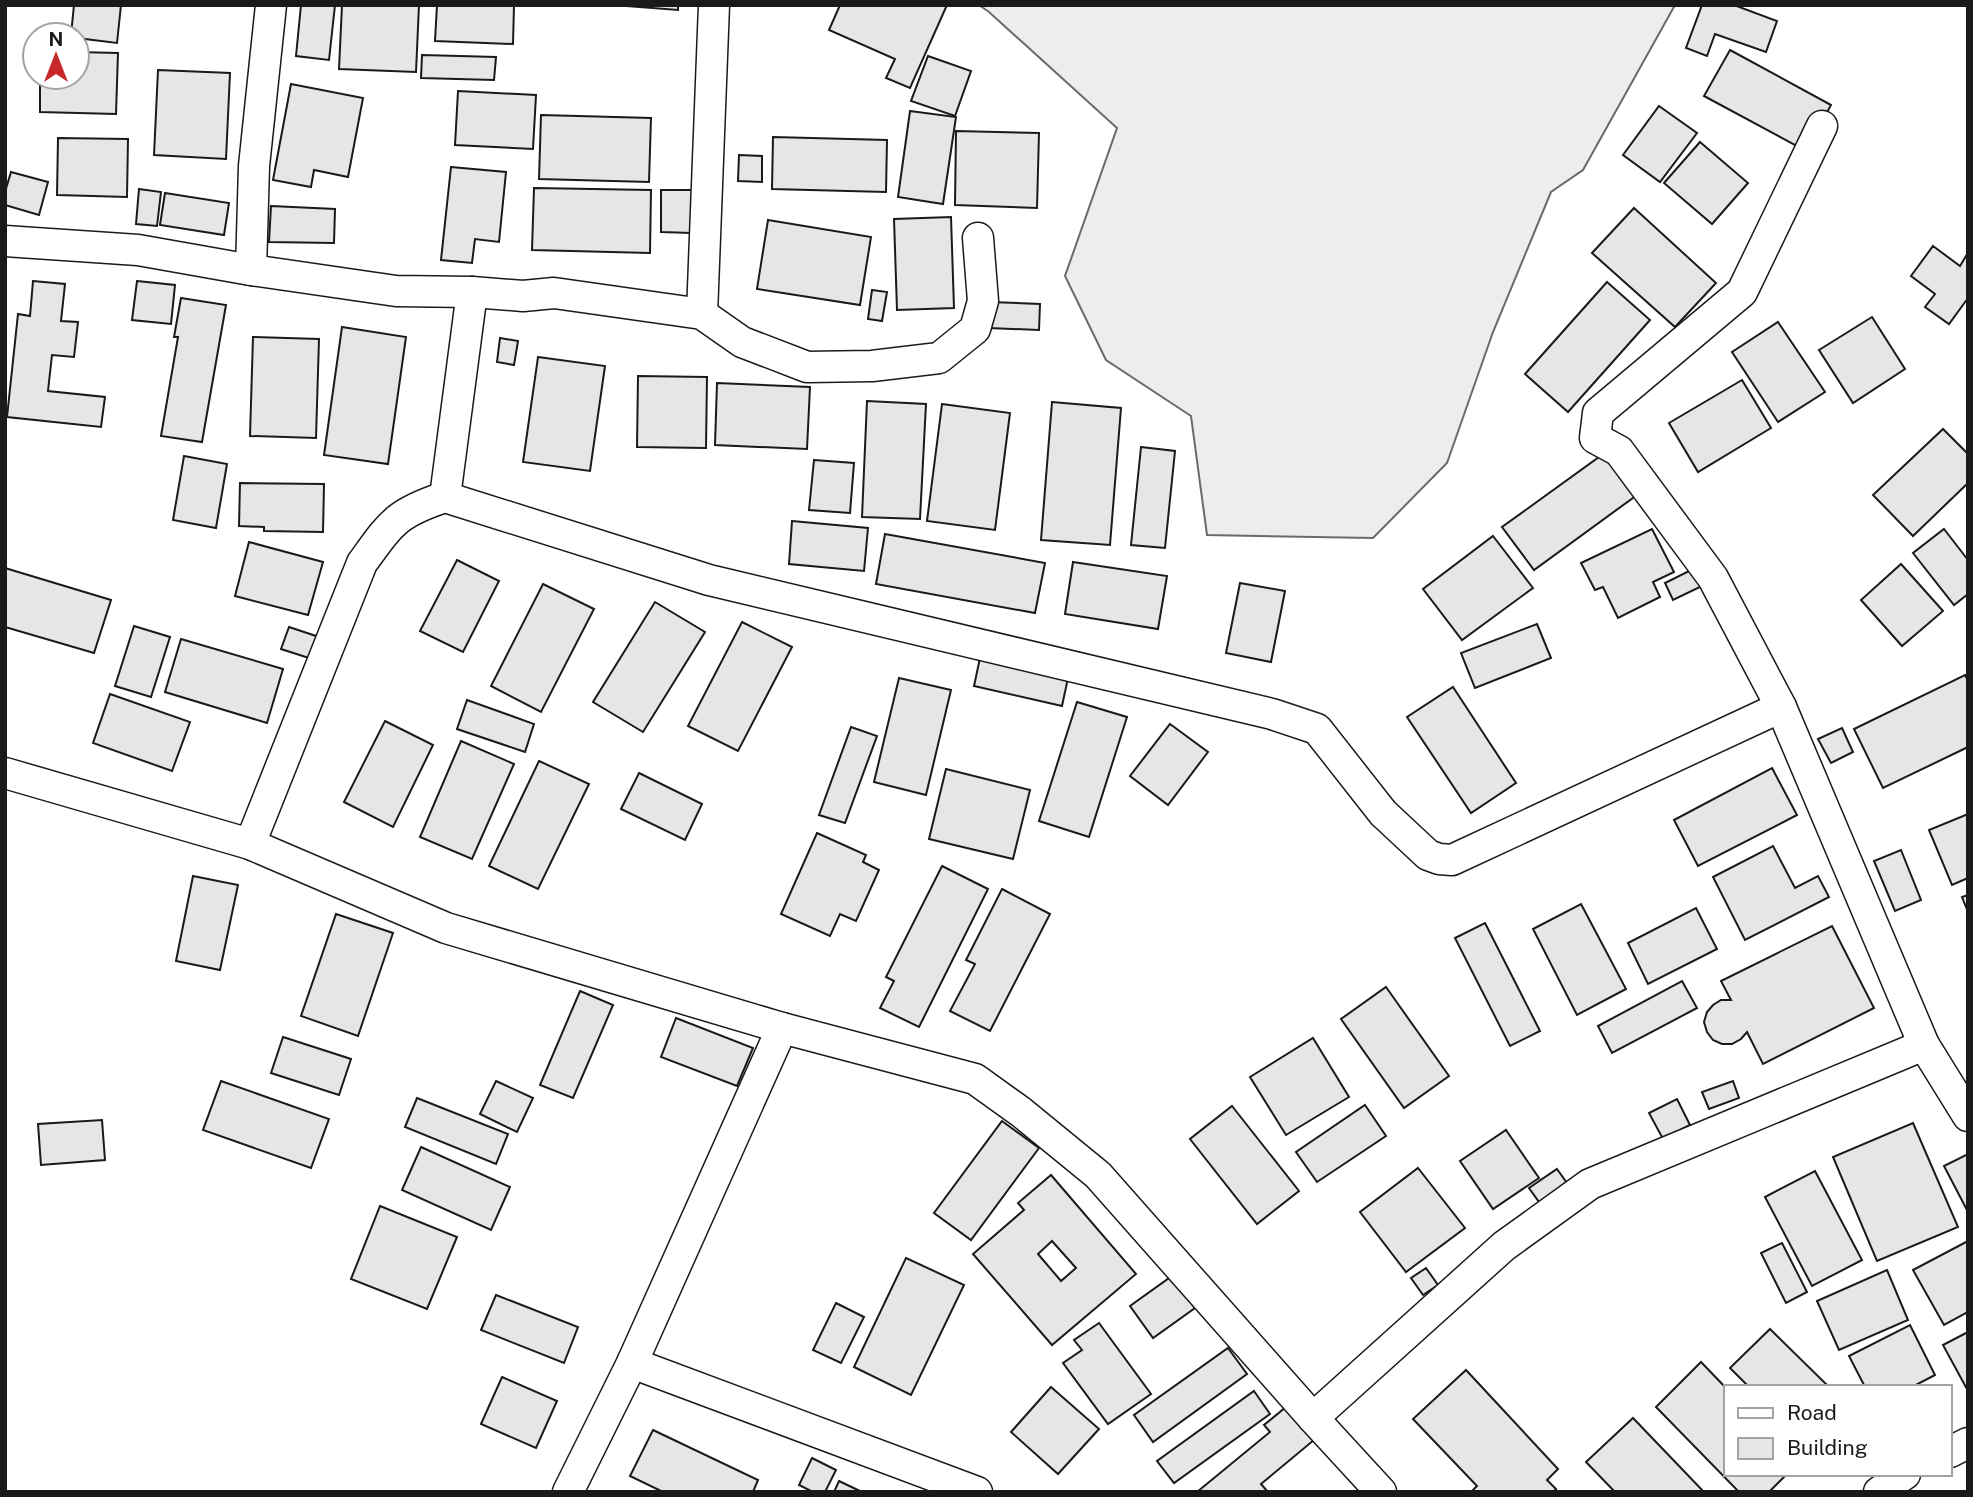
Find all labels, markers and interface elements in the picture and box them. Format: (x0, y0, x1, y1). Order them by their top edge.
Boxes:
north arrow (21, 21, 91, 91)
text: N (49, 28, 63, 50)
legend (1724, 1385, 1952, 1476)
text: Road (1787, 1400, 1837, 1425)
text: Building (1787, 1435, 1868, 1460)

